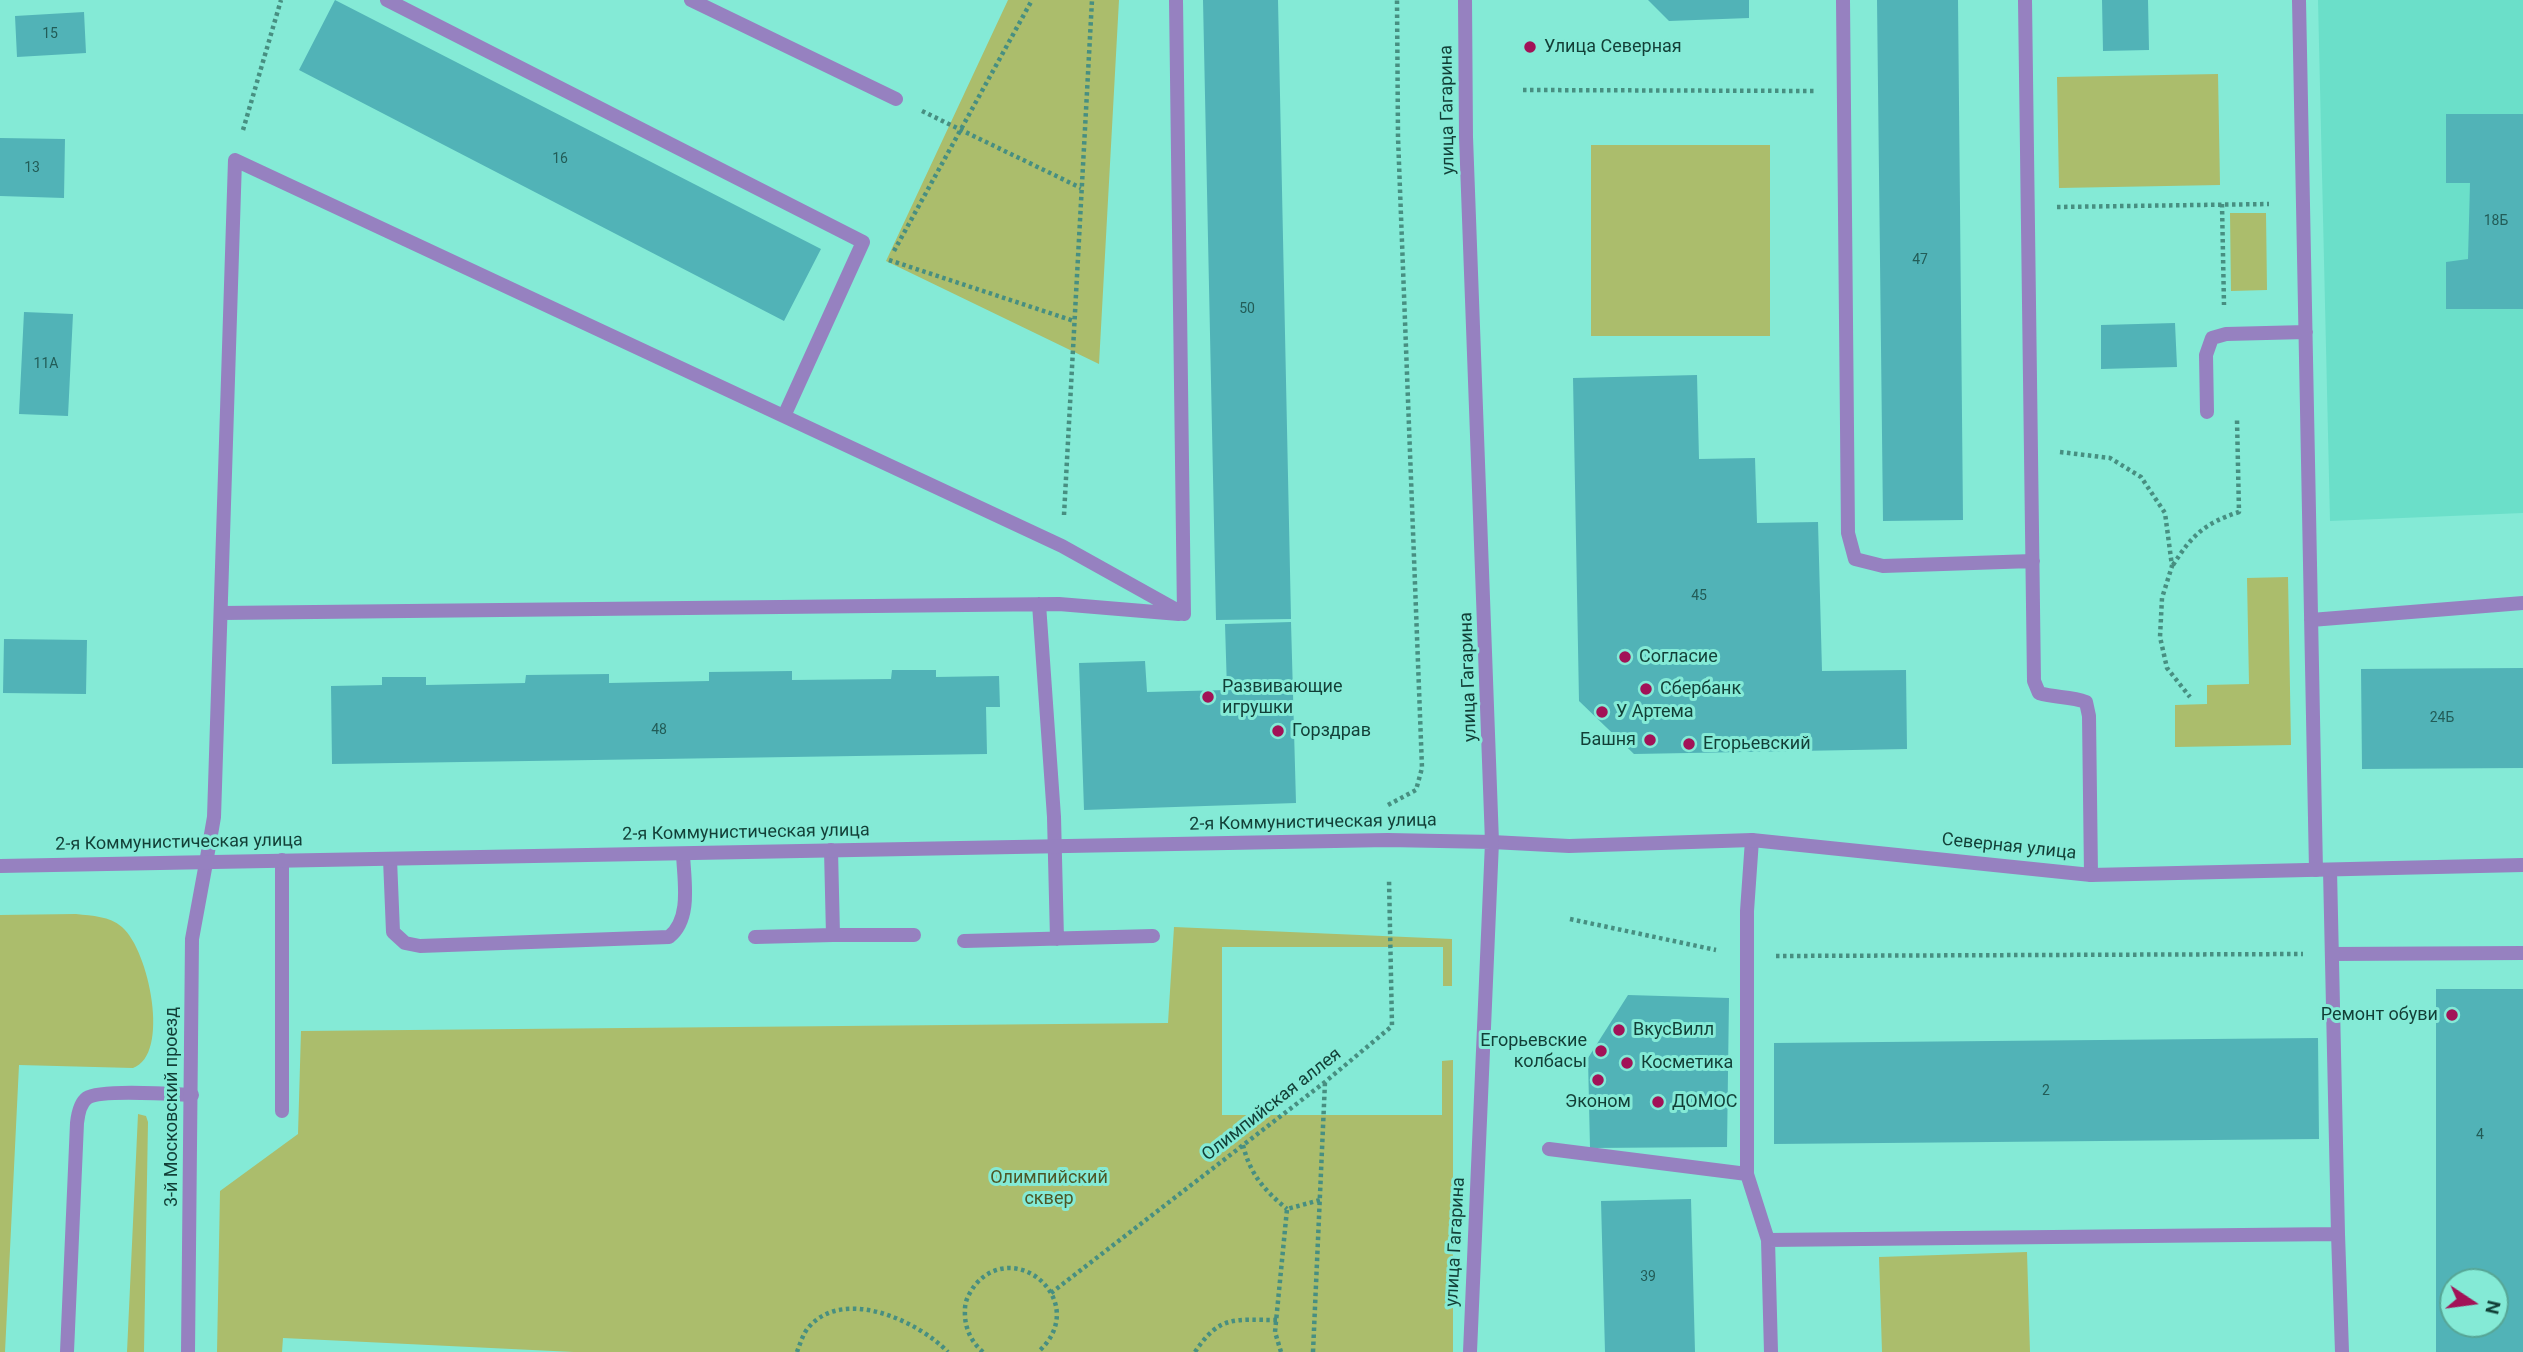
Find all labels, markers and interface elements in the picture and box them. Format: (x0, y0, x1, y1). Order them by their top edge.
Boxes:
house number: 15 (42, 26, 58, 42)
place label: Улица Северная (1544, 36, 1682, 58)
marker: Улица Северная (1522, 39, 1538, 55)
street label: улица Гагарина (1436, 45, 1460, 175)
house number: 16 (552, 151, 568, 167)
house number: 13 (24, 160, 40, 176)
house number: 18Б (2484, 213, 2508, 229)
house number: 47 (1912, 252, 1928, 268)
house number: 50 (1239, 301, 1255, 317)
house number: 11А (34, 356, 58, 372)
house number: 45 (1691, 588, 1707, 604)
street label: улица Гагарина (1456, 612, 1482, 742)
place label: Согласие (1639, 646, 1718, 668)
marker: Согласие (1617, 649, 1633, 665)
place label: Развивающие игрушки (1222, 676, 1342, 718)
place label: Сбербанк (1660, 678, 1741, 700)
marker: Сбербанк (1638, 681, 1654, 697)
marker: Развивающие игрушки (1200, 689, 1216, 705)
place label: У Артема (1616, 701, 1694, 723)
marker: У Артема (1594, 704, 1610, 720)
house number: 24Б (2430, 710, 2454, 726)
place label: Горздрав (1292, 720, 1371, 742)
house number: 48 (651, 722, 667, 738)
marker: Горздрав (1270, 723, 1286, 739)
place label: Башня (1580, 729, 1636, 751)
marker: Башня (1642, 732, 1658, 748)
place label: Егорьевский (1703, 733, 1811, 755)
marker: Егорьевский (1681, 736, 1697, 752)
street label: 2-я Коммунистическая улица (1189, 810, 1437, 836)
street label: 2-я Коммунистическая улица (622, 820, 870, 846)
street label: Северная улица (1941, 829, 2077, 865)
street label: 2-я Коммунистическая улица (55, 830, 303, 856)
place label: Ремонт обуви (2321, 1004, 2438, 1026)
street label: 3-й Московский проезд (161, 1007, 183, 1207)
marker: Ремонт обуви (2444, 1007, 2460, 1023)
place label: ВкусВилл (1633, 1019, 1714, 1041)
marker: ВкусВилл (1611, 1022, 1627, 1038)
place label: Егорьевские колбасы (1480, 1030, 1587, 1072)
marker: Егорьевские колбасы (1593, 1043, 1609, 1059)
street label: Олимпийская аллея (1198, 1044, 1346, 1166)
place label: Косметика (1641, 1052, 1733, 1074)
marker: Косметика (1619, 1055, 1635, 1071)
marker: Эконом (1590, 1072, 1606, 1088)
house number: 2 (2042, 1083, 2050, 1099)
place label: Эконом (1565, 1091, 1631, 1113)
place label: ДОМОС (1672, 1091, 1738, 1113)
marker: ДОМОС (1650, 1094, 1666, 1110)
house number: 4 (2476, 1127, 2484, 1143)
park label: Олимпийский сквер (990, 1167, 1108, 1210)
street label: улица Гагарина (1442, 1177, 1470, 1307)
north arrow (2439, 1268, 2509, 1338)
house number: 39 (1640, 1269, 1656, 1285)
text: N (2480, 1298, 2506, 1317)

